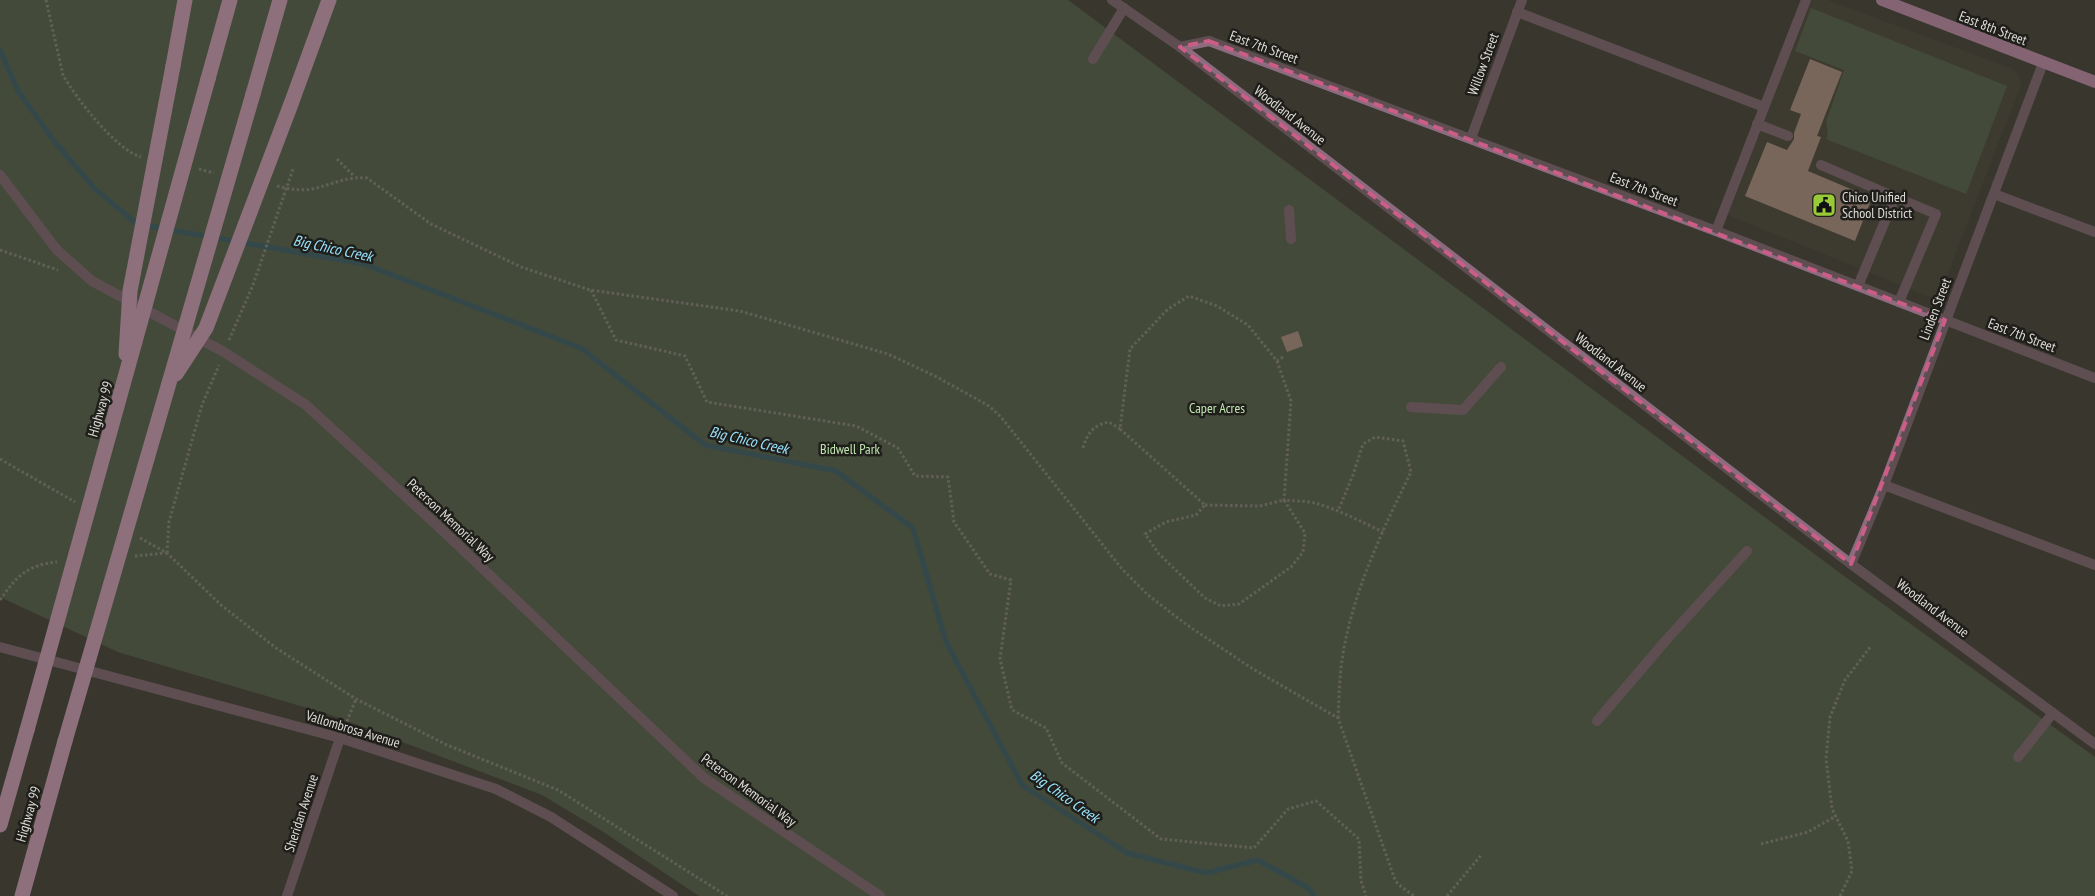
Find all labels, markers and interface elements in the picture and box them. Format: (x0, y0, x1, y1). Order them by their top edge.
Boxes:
street label: East 8th Street (1956, 7, 2030, 49)
street label: East 7th Street (1227, 26, 1301, 68)
street label: Willow Street (1463, 30, 1503, 98)
street label: Woodland Avenue (1251, 81, 1330, 149)
street label: East 7th Street (1607, 168, 1681, 210)
place label: Chico Unified School District (1842, 188, 1912, 222)
public building icon: Chico Unified School District (1811, 192, 1837, 218)
water label: Big Chico Creek (292, 230, 376, 266)
street label: Linden Street (1915, 275, 1955, 343)
street label: East 7th Street (1985, 314, 2059, 356)
street label: Woodland Avenue (1572, 328, 1651, 396)
street label: Highway 99 (83, 379, 117, 439)
park label: Caper Acres (1189, 399, 1245, 417)
water label: Big Chico Creek (708, 422, 792, 459)
park label: Bidwell Park (820, 440, 881, 458)
street label: Peterson Memorial Way (404, 475, 499, 566)
street label: Woodland Avenue (1893, 575, 1973, 641)
street label: Vallombrosa Avenue (303, 706, 402, 752)
street label: Peterson Memorial Way (698, 749, 801, 831)
water label: Big Chico Creek (1027, 765, 1105, 828)
street label: Sheridan Avenue (280, 772, 322, 854)
street label: Highway 99 (11, 784, 45, 844)

